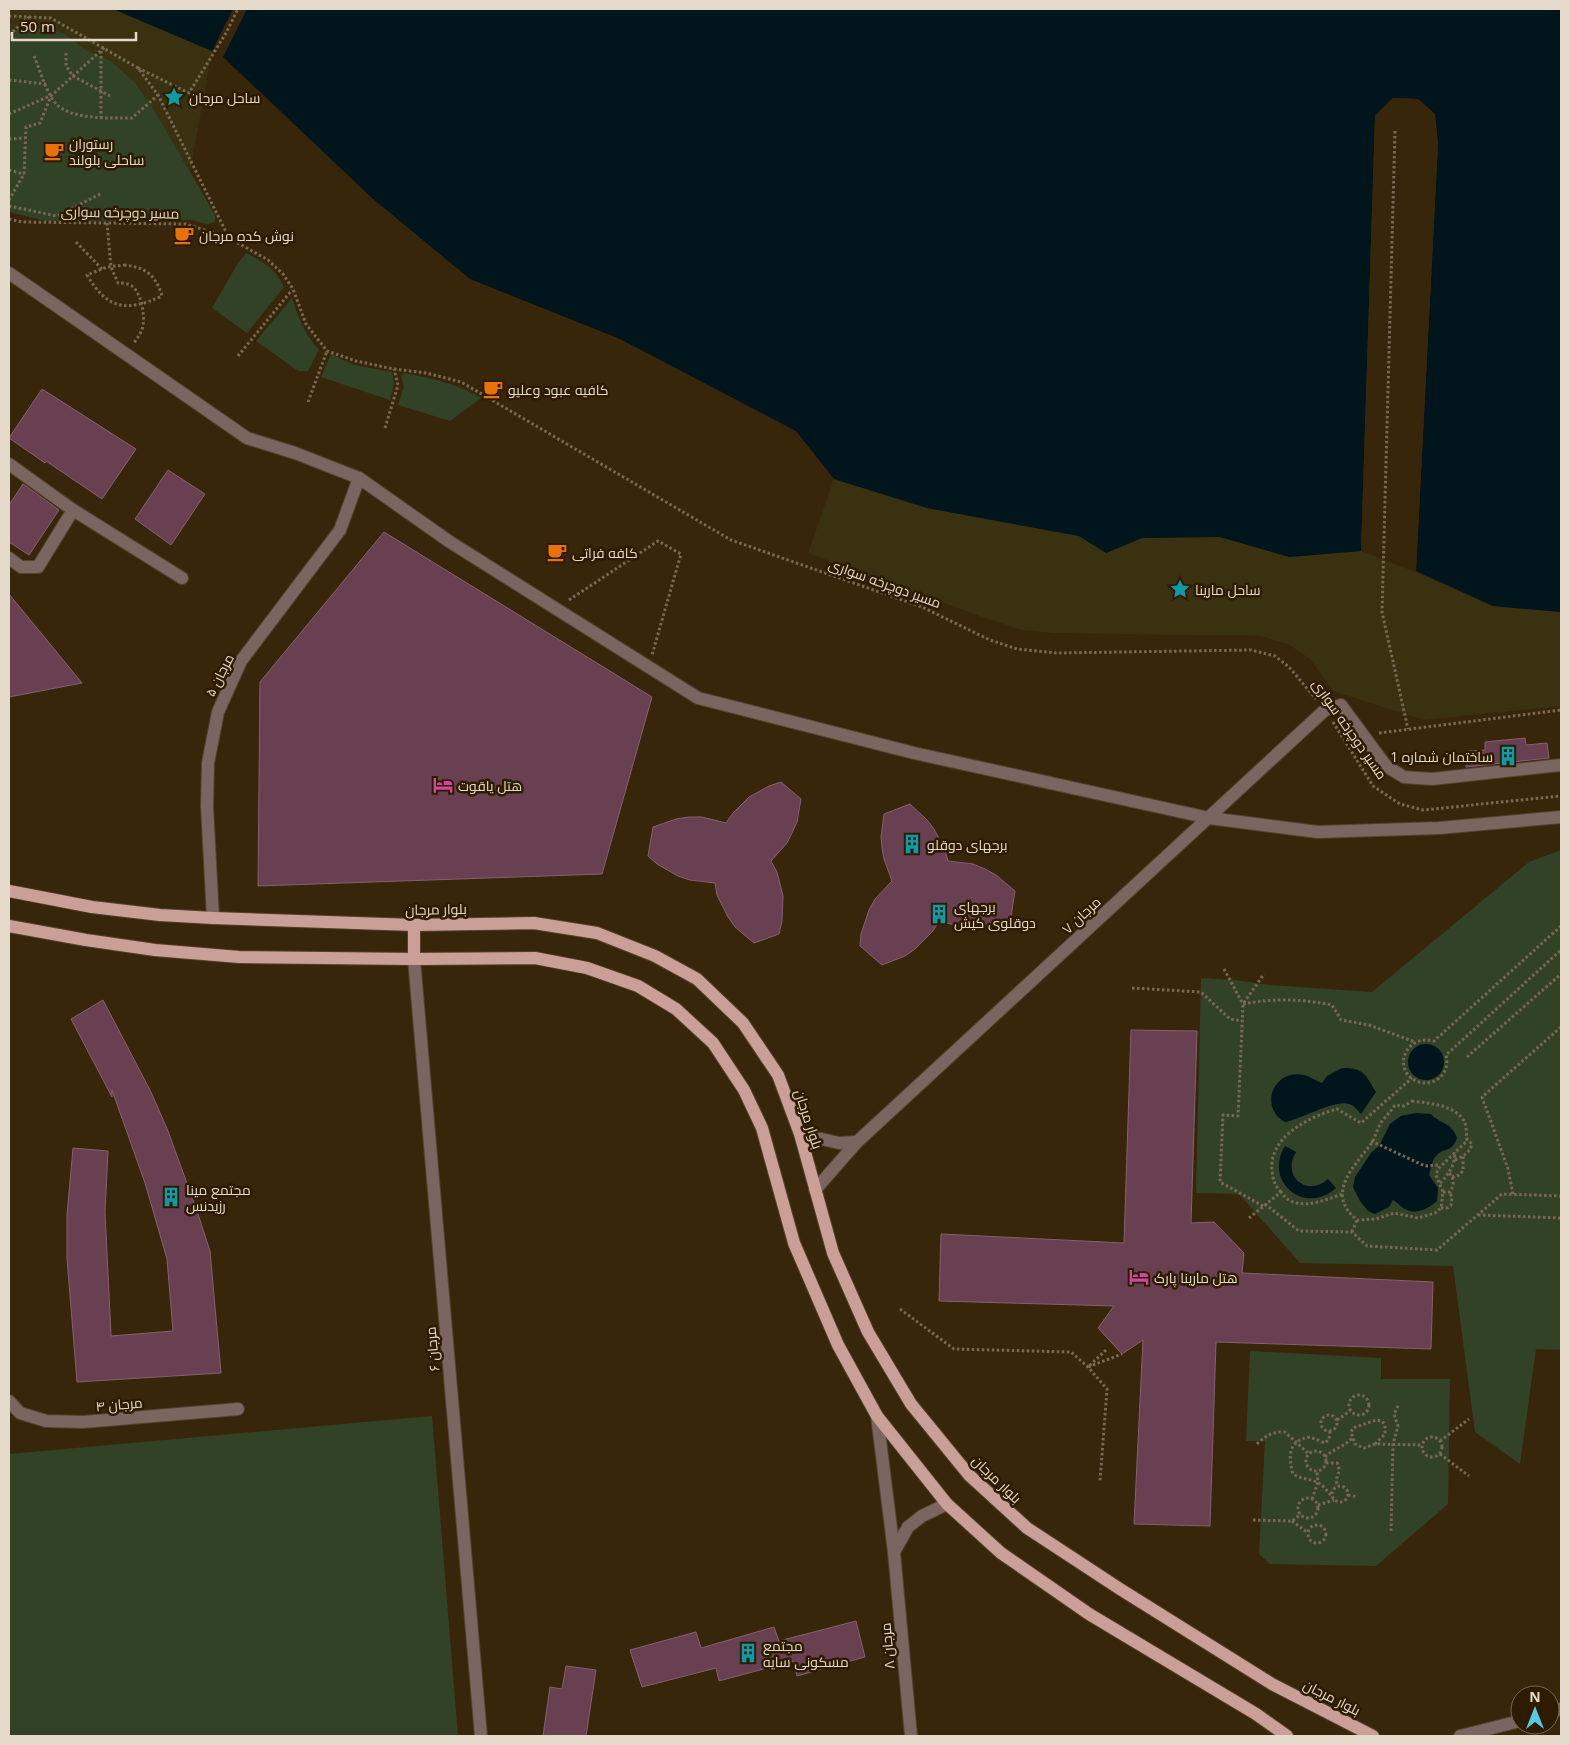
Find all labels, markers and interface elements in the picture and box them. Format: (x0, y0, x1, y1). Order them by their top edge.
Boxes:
scale bar (12, 10, 136, 42)
text: 50 m (20, 16, 55, 36)
place icon: ساحل مرجان (163, 86, 185, 108)
place label: ساحل مرجان (189, 88, 260, 107)
place label: رستوران ساحلی بلولند (69, 134, 144, 169)
cafe icon: رستوران ساحلی بلولند (43, 140, 65, 162)
street label: مسیر دوچرخه سواری (61, 201, 179, 224)
cafe icon: نوش کده مرجان (173, 224, 195, 246)
place label: نوش کده مرجان (199, 226, 294, 245)
cafe icon: کافیه عبود وعلیو (482, 378, 504, 400)
place label: کافیه عبود وعلیو (508, 380, 609, 399)
cafe icon: کافه فراتی (546, 541, 568, 563)
place label: کافه فراتی (572, 543, 638, 562)
street label: مسیر دوچرخه سواری (826, 554, 944, 613)
place icon: ساحل مارینا (1169, 578, 1191, 600)
place label: ساحل مارینا (1195, 580, 1261, 599)
street label: مرجان ۵ (200, 650, 238, 700)
street label: مسیر دوچرخه سواری (1307, 675, 1392, 784)
building icon: ساختمان شماره 1 (1497, 745, 1519, 767)
place label: ساختمان شماره 1 (1390, 747, 1493, 766)
hotel icon: هتل یاقوت (432, 774, 454, 796)
place label: هتل یاقوت (458, 776, 522, 795)
building icon: برجهای دوقلو (901, 833, 923, 855)
place label: برجهای دوقلو (927, 835, 1008, 854)
street label: مرجان ۷ (1057, 892, 1105, 938)
place label: برجهای دوقلوی کیش (954, 897, 1036, 932)
street label: بلوار مرجان (405, 899, 467, 919)
building icon: برجهای دوقلوی کیش (928, 903, 950, 925)
street label: بلوار مرجان (790, 1087, 828, 1151)
place label: مجتمع مینا رزیدنس (186, 1180, 251, 1215)
building icon: مجتمع مینا رزیدنس (160, 1186, 182, 1208)
hotel icon: هتل مارینا پارک (1128, 1266, 1150, 1288)
place label: هتل مارینا پارک (1154, 1268, 1238, 1288)
street label: مرجان ۶ (421, 1326, 443, 1372)
street label: مرجان ۴ (95, 1392, 143, 1416)
street label: بلوار مرجان (968, 1451, 1026, 1507)
street label: مرجان ۸ (875, 1622, 899, 1670)
place label: مجتمع مسکونی سایه (763, 1636, 849, 1671)
building icon: مجتمع مسکونی سایه (737, 1642, 759, 1664)
street label: بلوار مرجان (1300, 1675, 1364, 1719)
north arrow (1510, 1685, 1560, 1735)
text: N (1529, 1687, 1541, 1706)

